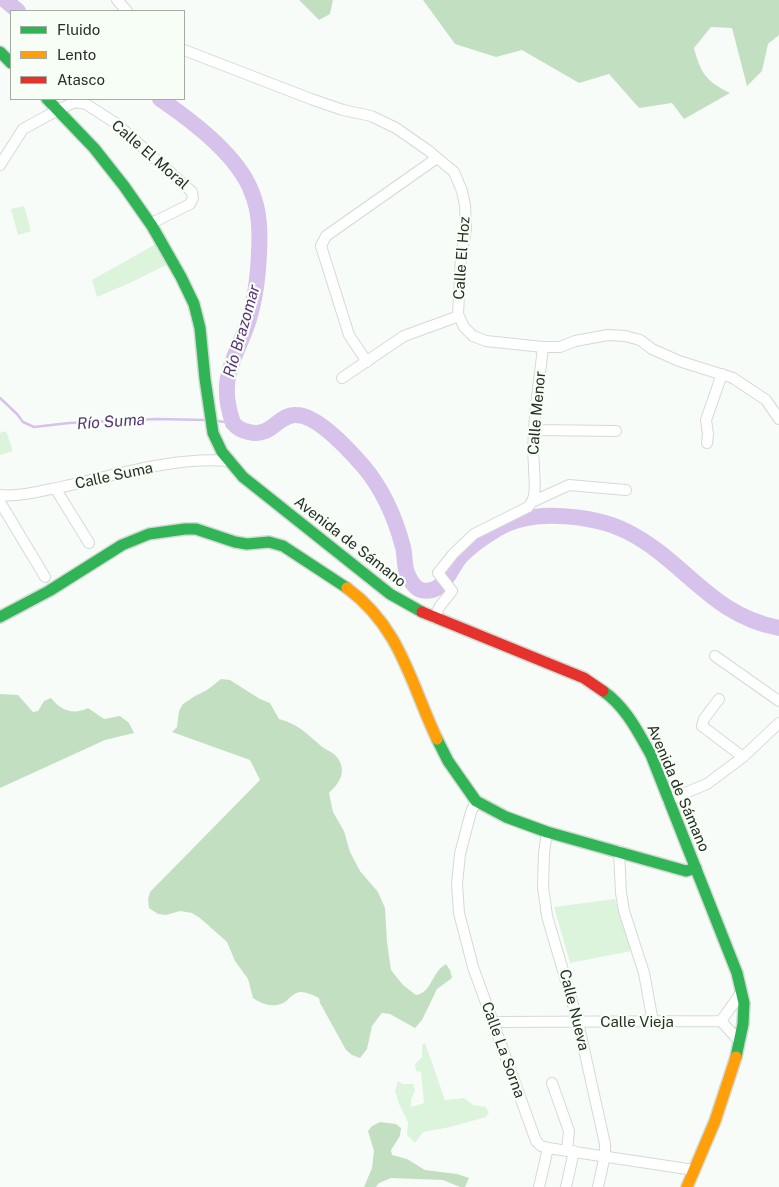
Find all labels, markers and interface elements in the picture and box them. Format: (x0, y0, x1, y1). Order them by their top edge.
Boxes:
legend (10, 10, 185, 100)
text: Fluido (57, 21, 100, 38)
text: Lento (57, 46, 96, 63)
text: Atasco (57, 71, 105, 88)
street label: Calle El Moral (108, 117, 192, 193)
street label: Calle El Hoz (450, 216, 474, 300)
water label: Río Brazomar (220, 283, 264, 379)
street label: Calle Menor (524, 370, 550, 456)
water label: Río Suma (76, 410, 146, 434)
street label: Calle Suma (73, 459, 155, 493)
street label: Avenida de Sámano (291, 493, 409, 591)
street label: Avenida de Sámano (643, 722, 713, 854)
street label: Calle Nueva (555, 967, 593, 1053)
street label: Calle La Sorna (477, 1000, 529, 1100)
street label: Calle Vieja (600, 1013, 674, 1031)

